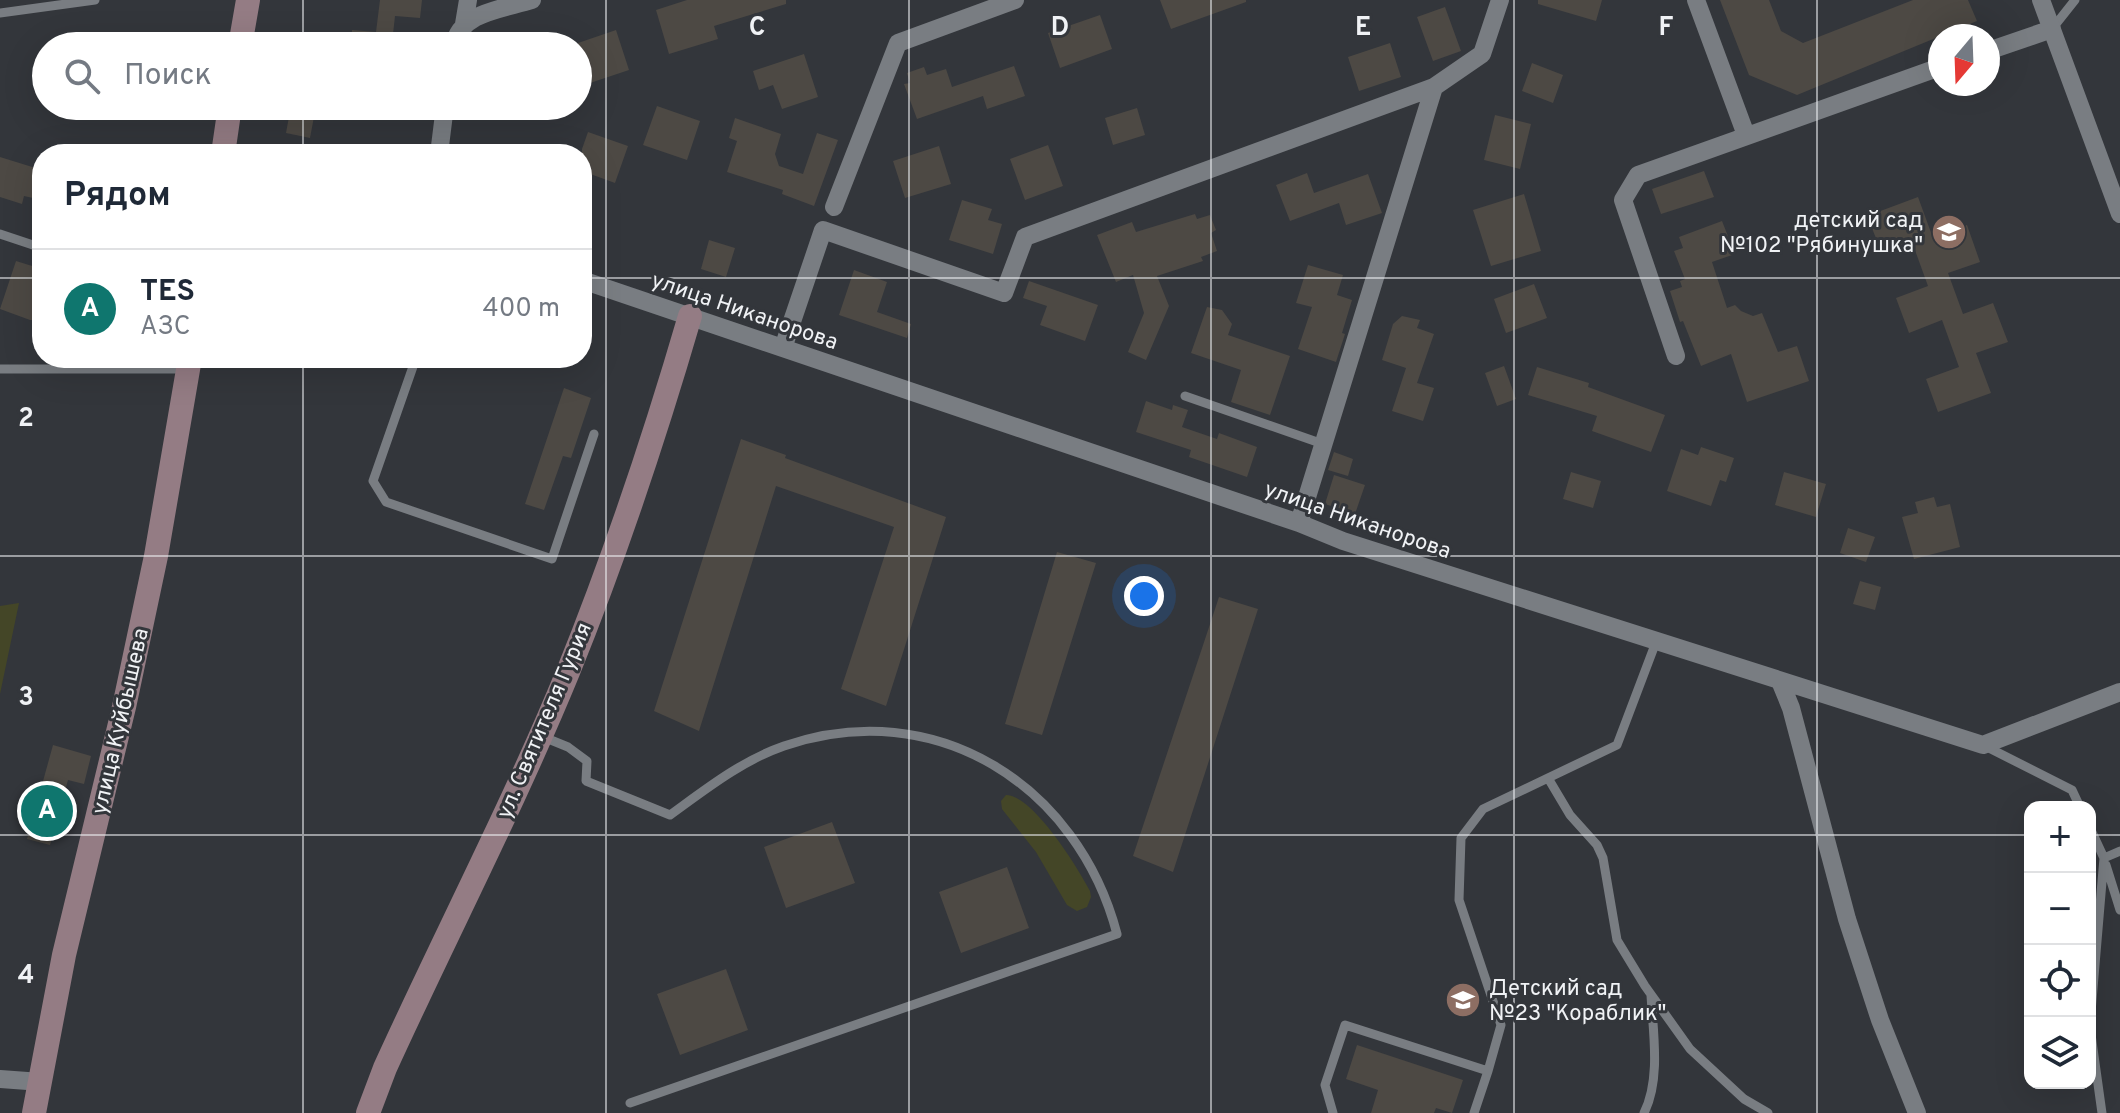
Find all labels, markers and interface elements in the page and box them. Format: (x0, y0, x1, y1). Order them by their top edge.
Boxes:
text: C (749, 12, 765, 45)
text: D (1051, 12, 1069, 45)
text: E (1355, 12, 1371, 45)
text: F (1659, 12, 1674, 45)
north arrow (1928, 24, 2000, 96)
search box (32, 32, 592, 120)
icon: search (60, 54, 104, 98)
text: Поиск (124, 58, 212, 95)
text: Рядом (64, 175, 171, 218)
place label: детский сад №102 "Рябинушка" (1720, 208, 1923, 260)
school or university icon: детский сад №102 "Рябинушка" (1930, 213, 1968, 251)
street label: улица Никанорова (647, 268, 841, 357)
text: TES (140, 274, 195, 311)
text: A (81, 293, 99, 326)
text: 400 m (483, 293, 560, 326)
text: АЗС (140, 311, 191, 344)
text: 2 (18, 403, 34, 436)
street label: улица Никанорова (1260, 477, 1454, 566)
your location (1124, 576, 1164, 616)
street label: ул. Святителя Гурия (492, 619, 599, 823)
street label: улица Куйбышева (87, 626, 156, 817)
text: 3 (18, 682, 34, 715)
pin: A (21, 781, 73, 841)
map controls (2024, 801, 2096, 1089)
button: + (2024, 801, 2096, 873)
button: − (2024, 873, 2096, 945)
button: locate (2024, 945, 2096, 1017)
text: 4 (18, 960, 34, 993)
place label: Детский сад №23 "Кораблик" (1489, 976, 1666, 1028)
school or university icon: Детский сад №23 "Кораблик" (1444, 981, 1482, 1019)
button: layers (2024, 1017, 2096, 1089)

